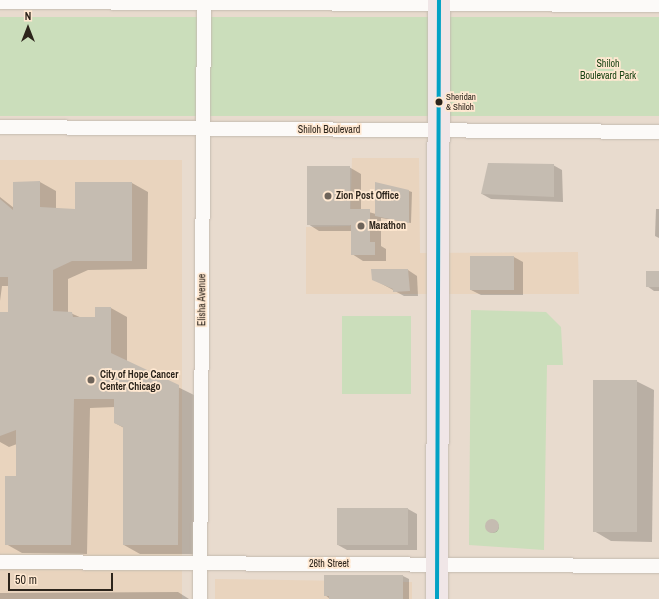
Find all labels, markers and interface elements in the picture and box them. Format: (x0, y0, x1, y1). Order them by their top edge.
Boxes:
north arrow (8, 8, 48, 48)
text: N (25, 9, 31, 23)
park label: Shiloh Boulevard Park (580, 57, 636, 80)
place label: Sheridan & Shiloh (446, 92, 476, 113)
marker: Sheridan & Shiloh (434, 97, 444, 107)
street label: Shiloh Boulevard (298, 124, 360, 136)
place label: Zion Post Office (336, 190, 399, 202)
marker: Zion Post Office (323, 191, 333, 201)
place label: Marathon (369, 220, 406, 232)
marker: Marathon (356, 221, 366, 231)
street label: Elisha Avenue (196, 274, 208, 326)
place label: City of Hope Cancer Center Chicago (100, 368, 178, 392)
marker: City of Hope Cancer Center Chicago (85, 374, 97, 386)
street label: 26th Street (309, 558, 349, 570)
scale bar (10, 565, 115, 591)
text: 50 m (15, 572, 37, 588)

